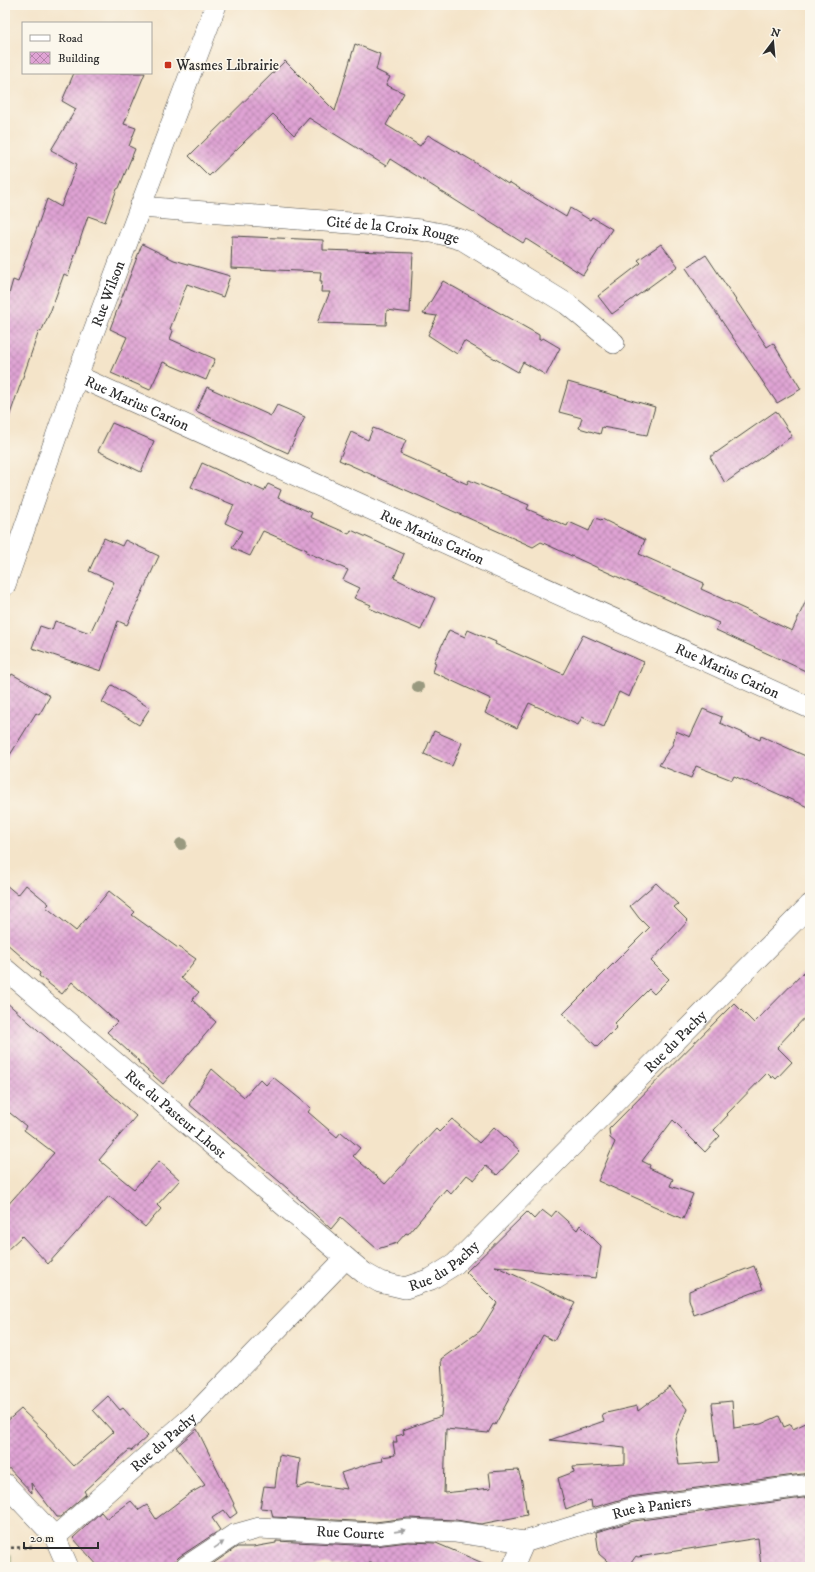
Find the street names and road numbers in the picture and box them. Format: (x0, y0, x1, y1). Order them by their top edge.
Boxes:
street label: Cité de la Croix Rouge (326, 212, 462, 249)
street label: Rue Wilson (87, 258, 129, 329)
street label: Rue Marius Carion (82, 372, 192, 436)
street label: Rue Marius Carion (377, 505, 487, 569)
street label: Rue Marius Carion (672, 639, 783, 703)
street label: Rue du Pachy (640, 1006, 711, 1077)
street label: Rue du Pasteur Lhost (121, 1066, 231, 1163)
street label: Rue du Pachy (406, 1236, 484, 1296)
street label: Rue du Pachy (127, 1408, 201, 1476)
street label: Rue à Paniers (610, 1492, 692, 1524)
street label: Rue Courte (316, 1522, 385, 1544)

